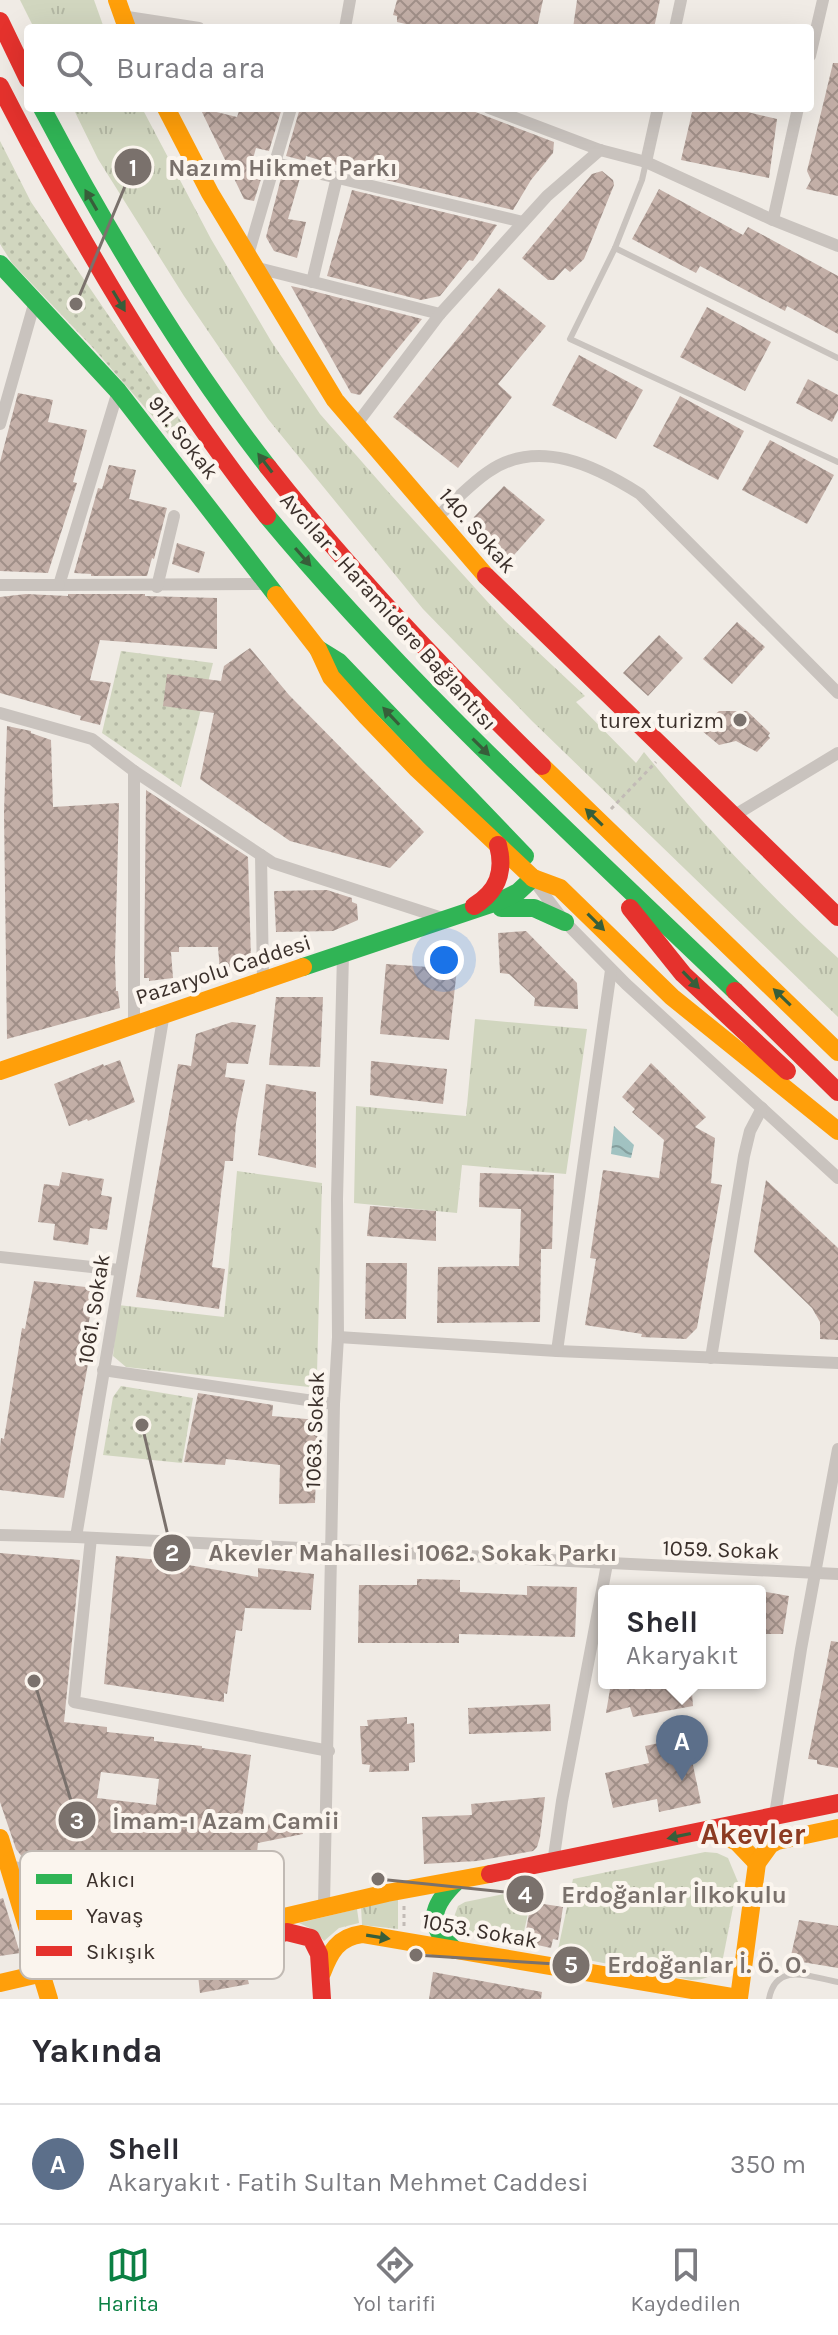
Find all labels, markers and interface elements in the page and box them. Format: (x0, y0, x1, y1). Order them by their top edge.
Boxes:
search box (24, 24, 814, 112)
icon: search (52, 46, 96, 90)
text: Burada ara (116, 50, 265, 86)
callout: Nazım Hikmet Parkı (113, 143, 414, 191)
text: 1 (129, 154, 137, 182)
text: Nazım Hikmet Parkı (168, 154, 398, 182)
one-way arrow (84, 189, 98, 211)
one-way arrow (112, 290, 126, 312)
street label: 911. Sokak (143, 391, 224, 485)
one-way arrow (257, 453, 273, 474)
street label: 140. Sokak (433, 483, 521, 578)
street label: Avcılar - Haramidere Bağlantısı (275, 487, 502, 736)
one-way arrow (294, 546, 311, 566)
one-way arrow (382, 707, 400, 726)
place label: turex turizm (600, 708, 724, 734)
marker: turex turizm (731, 711, 749, 729)
one-way arrow (471, 737, 490, 755)
one-way arrow (585, 809, 604, 827)
one-way arrow (586, 912, 605, 931)
street label: Pazaryolu Caddesi (132, 929, 314, 1011)
your location (424, 940, 464, 980)
one-way arrow (681, 970, 700, 989)
one-way arrow (773, 989, 792, 1007)
street label: 1061. Sokak (72, 1252, 116, 1366)
street label: 1063. Sokak (300, 1371, 330, 1489)
callout: Akevler Mahallesi 1062. Sokak Parkı (152, 1529, 633, 1577)
street label: 1059. Sokak (662, 1535, 780, 1565)
text: 2 (165, 1539, 179, 1567)
text: Akevler Mahallesi 1062. Sokak Parkı (209, 1539, 617, 1567)
popup (598, 1585, 766, 1689)
text: Shell (626, 1604, 698, 1640)
text: Akaryakıt (626, 1640, 738, 1671)
pin: A (656, 1715, 708, 1781)
callout: İmam-ı Azam Camii (57, 1796, 356, 1844)
text: 3 (70, 1807, 84, 1835)
text: İmam-ı Azam Camii (112, 1807, 340, 1835)
district label: Akevler (701, 1816, 806, 1852)
one-way arrow (667, 1830, 692, 1843)
legend (20, 1851, 284, 1979)
text: Akıcı (86, 1867, 136, 1893)
callout: Erdoğanlar İlkokulu (505, 1870, 802, 1918)
text: 4 (518, 1881, 532, 1909)
text: Erdoğanlar İlkokulu (561, 1881, 787, 1909)
text: Yavaş (86, 1903, 144, 1929)
street label: 1053. Sokak (420, 1908, 540, 1954)
one-way arrow (366, 1931, 391, 1944)
text: Sıkışık (86, 1939, 155, 1965)
callout: Erdoğanlar İ. Ö. O. (551, 1941, 822, 1989)
text: 5 (564, 1951, 578, 1979)
text: Erdoğanlar İ. Ö. O. (607, 1951, 807, 1979)
text: Yakında (32, 2031, 163, 2071)
text: Shell (108, 2131, 180, 2167)
text: A (50, 2149, 66, 2180)
text: 350 m (730, 2149, 806, 2180)
text: Akaryakıt · Fatih Sultan Mehmet Caddesi (108, 2167, 589, 2198)
tab: Harita (97, 2243, 159, 2317)
tab: Yol tarifi (353, 2243, 436, 2317)
tab: Kaydedilen (630, 2243, 741, 2317)

